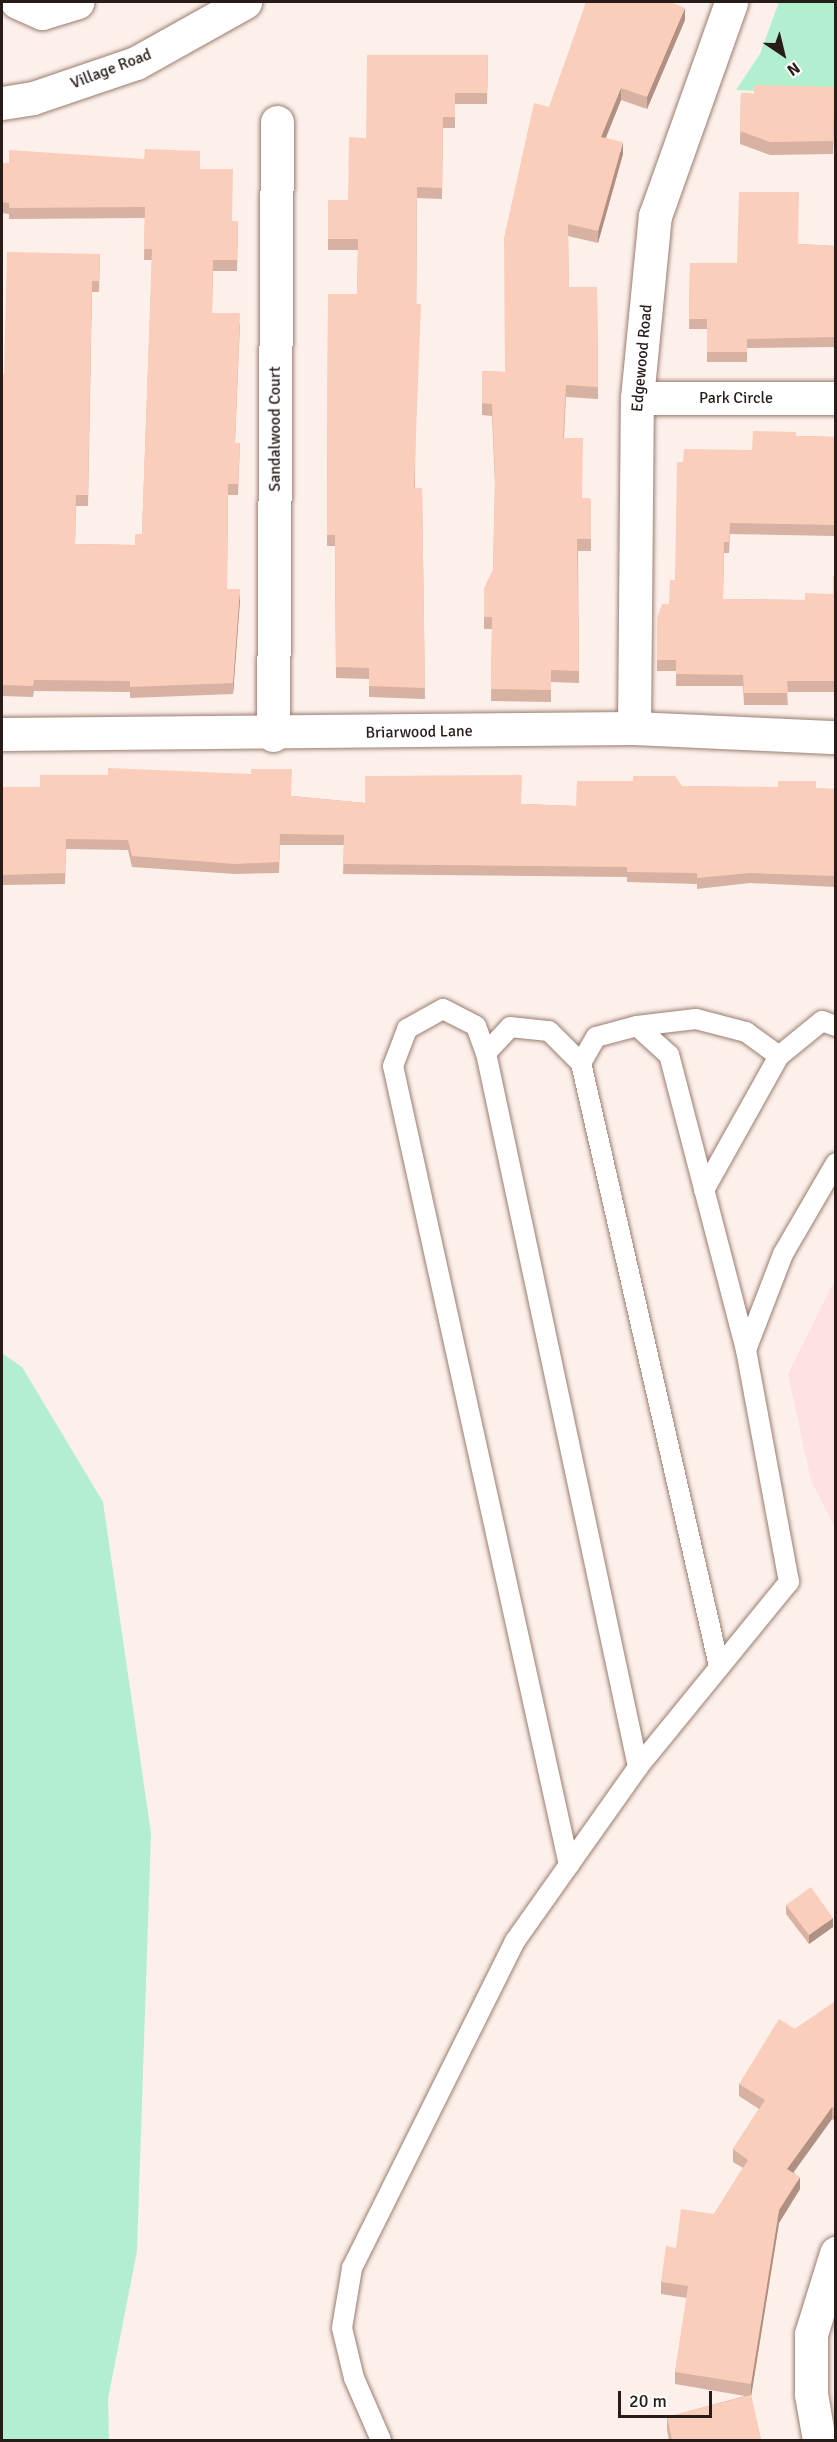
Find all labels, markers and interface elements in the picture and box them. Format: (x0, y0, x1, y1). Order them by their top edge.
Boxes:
north arrow (753, 24, 813, 84)
street label: Village Road (68, 45, 154, 93)
text: N (783, 57, 804, 80)
street label: Edgewood Road (628, 303, 656, 413)
street label: Sandalwood Court (265, 366, 285, 492)
street label: Park Circle (699, 388, 773, 408)
street label: Briarwood Lane (365, 721, 473, 743)
scale bar (621, 2379, 716, 2417)
text: 20 m (629, 2390, 667, 2412)

